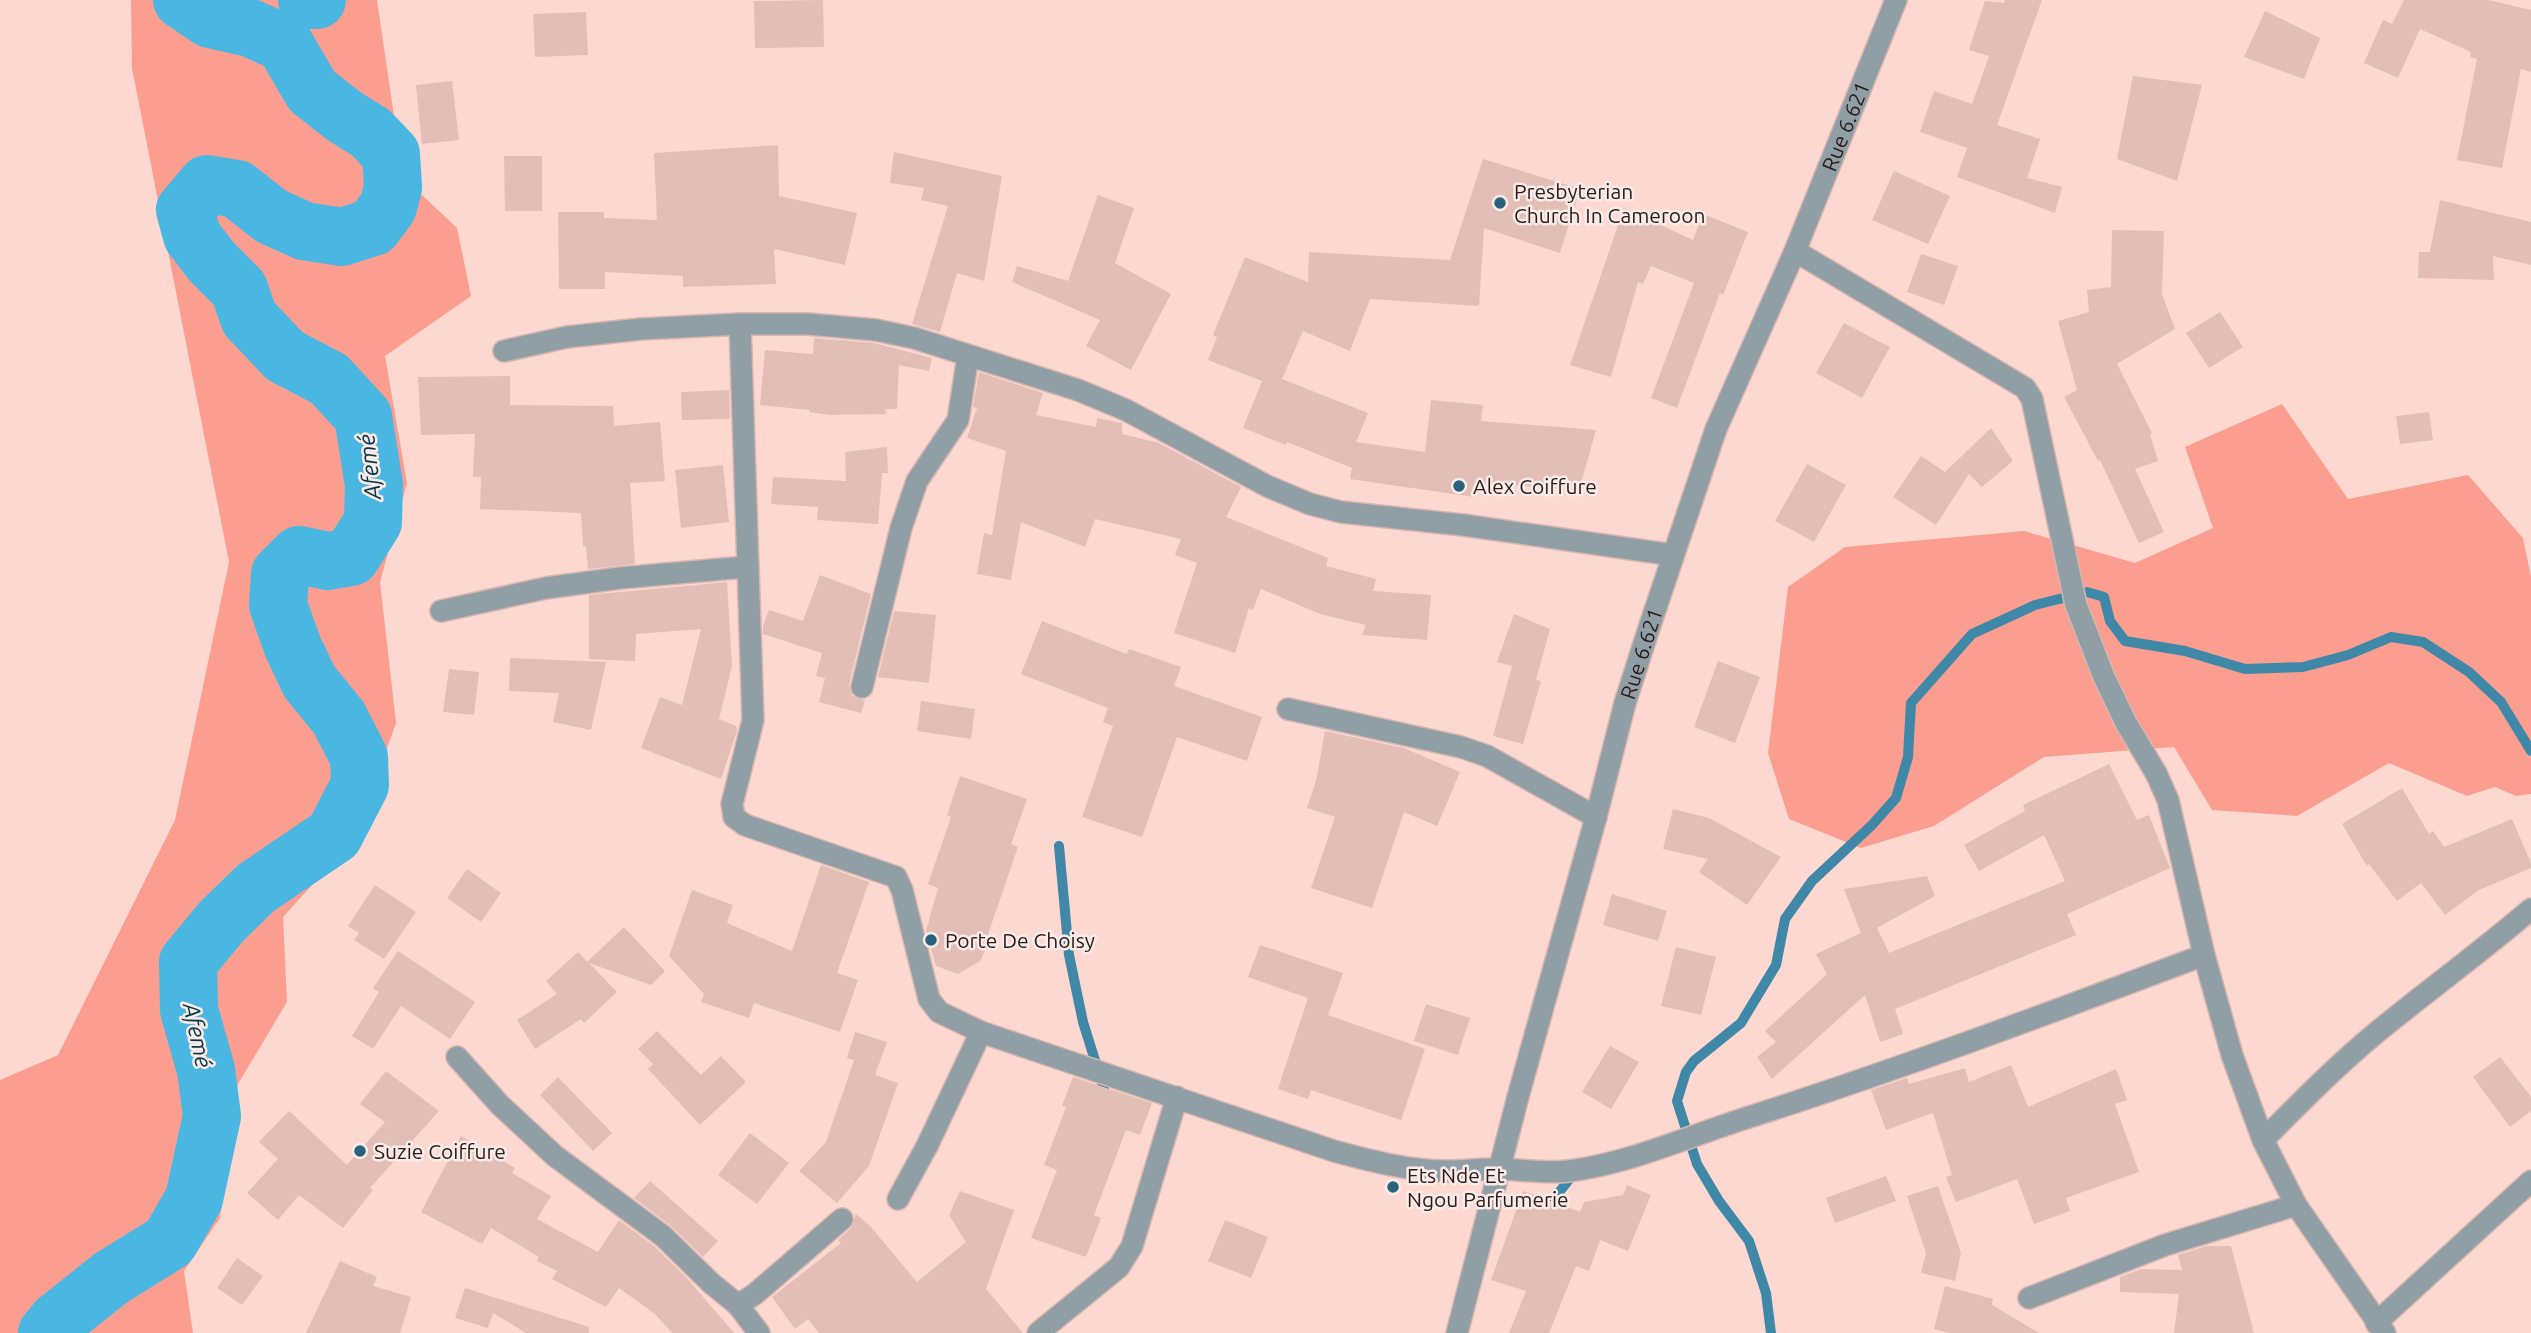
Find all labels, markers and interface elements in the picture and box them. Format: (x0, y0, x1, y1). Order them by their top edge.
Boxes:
street label: Rue 6.621 (1817, 78, 1874, 174)
place label: Presbyterian Church In Cameroon (1514, 179, 1705, 227)
marker: Presbyterian Church In Cameroon (1492, 195, 1508, 211)
water label: Afemé (353, 432, 386, 502)
place label: Alex Coiffure (1473, 474, 1597, 498)
marker: Alex Coiffure (1451, 478, 1467, 494)
street label: Rue 6.621 (1615, 605, 1667, 702)
place label: Porte De Choisy (945, 928, 1095, 952)
marker: Porte De Choisy (923, 932, 939, 948)
water label: Afemé (178, 999, 217, 1070)
place label: Suzie Coiffure (374, 1139, 506, 1163)
marker: Suzie Coiffure (352, 1143, 368, 1159)
place label: Ets Nde Et Ngou Parfumerie (1407, 1163, 1569, 1211)
marker: Ets Nde Et Ngou Parfumerie (1385, 1179, 1401, 1195)

